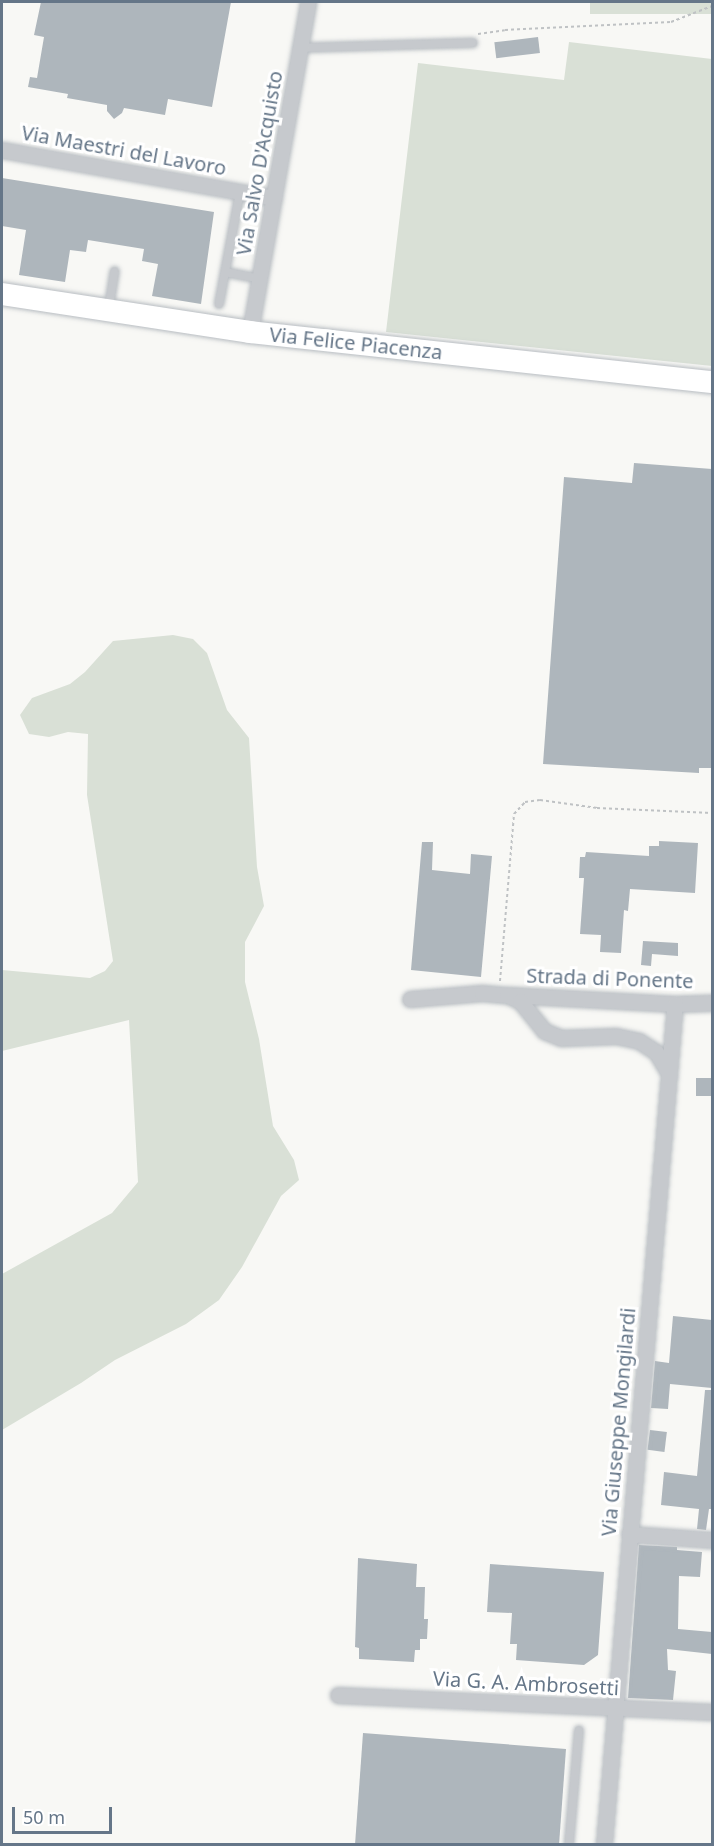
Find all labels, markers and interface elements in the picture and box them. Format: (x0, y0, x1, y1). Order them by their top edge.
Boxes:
street label: Via Salvo D'Acquisto (231, 69, 287, 257)
street label: Via Maestri del Lavoro (20, 120, 228, 180)
street label: Via Felice Piacenza (268, 322, 444, 364)
street label: Strada di Ponente (526, 963, 694, 993)
street label: Via Giuseppe Mongilardi (596, 1307, 640, 1537)
street label: Via G. A. Ambrosetti (432, 1666, 620, 1700)
scale bar (15, 1795, 116, 1833)
text: 50 m (23, 1805, 65, 1829)

